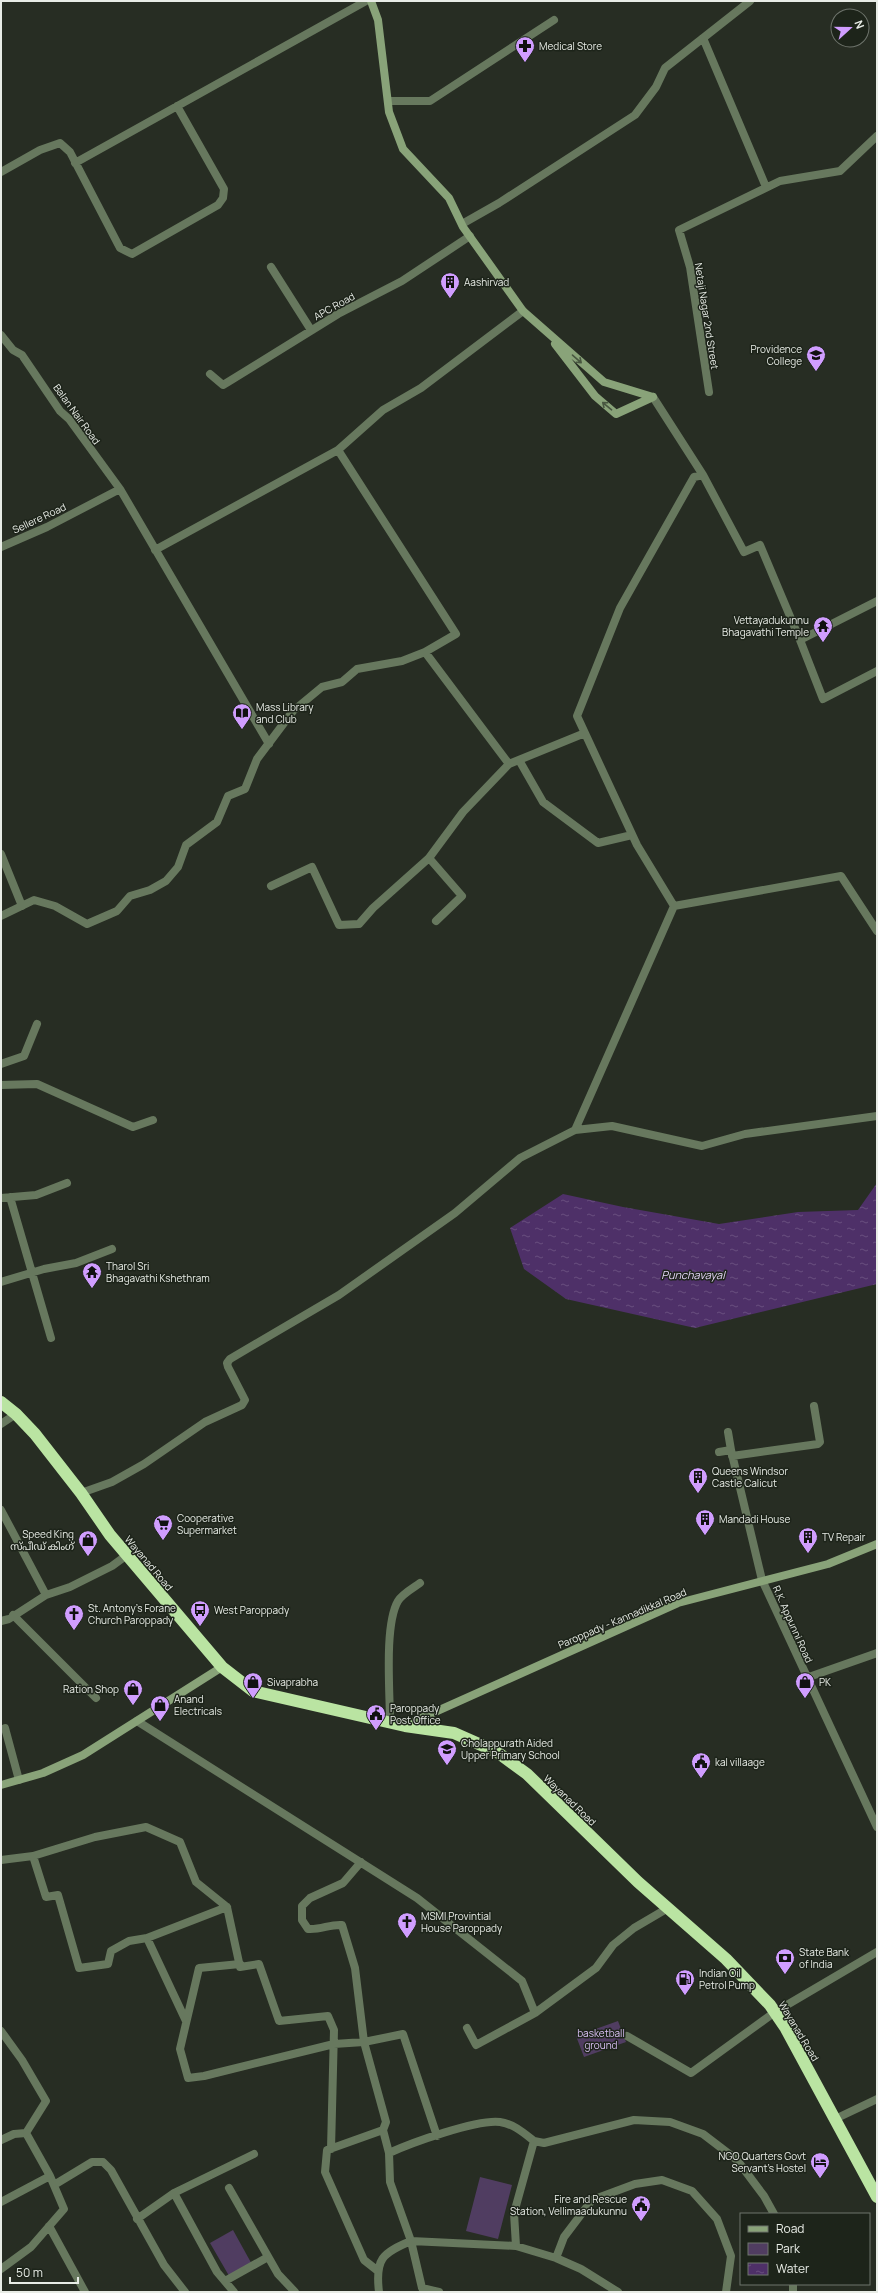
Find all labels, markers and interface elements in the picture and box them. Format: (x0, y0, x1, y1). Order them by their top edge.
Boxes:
north arrow (830, 8, 870, 48)
text: N (851, 18, 868, 31)
pharmacy icon: Medical Store (514, 35, 536, 63)
place label: Medical Store (539, 39, 602, 53)
street label: Netaji Nagar 2nd Street (692, 262, 722, 370)
building icon: Aashirvad (439, 271, 461, 299)
place label: Aashirvad (464, 275, 509, 289)
street label: APC Road (311, 289, 357, 323)
place label: Providence College (751, 342, 802, 368)
school or university icon: Providence College (805, 344, 827, 372)
one-way arrow (572, 354, 583, 363)
street label: Balan Nair Road (50, 381, 104, 447)
one-way arrow (601, 402, 612, 411)
street label: Sellere Road (10, 499, 68, 537)
place label: Vettayadukunnu Bhagavathi Temple (722, 613, 809, 639)
temple icon: Vettayadukunnu Bhagavathi Temple (812, 615, 834, 643)
place label: Mass Library and Club (256, 700, 314, 726)
library icon: Mass Library and Club (231, 702, 253, 730)
place label: Tharol Sri Bhagavathi Kshethram (106, 1259, 210, 1285)
temple icon: Tharol Sri Bhagavathi Kshethram (81, 1261, 103, 1289)
water label: Punchavayal (661, 1267, 726, 1282)
place label: Queens Windsor Castle Calicut (712, 1464, 788, 1490)
building icon: Queens Windsor Castle Calicut (687, 1466, 709, 1494)
building icon: Mandadi House (694, 1508, 716, 1536)
place label: Cooperative Supermarket (177, 1511, 237, 1537)
place label: Mandadi House (719, 1512, 791, 1526)
supermarket icon: Cooperative Supermarket (152, 1513, 174, 1541)
building icon: TV Repair (797, 1526, 819, 1554)
place label: Speed King സ്പീഡ് കിംഗ് (10, 1527, 75, 1553)
shop icon: Speed King സ്പീഡ് കിംഗ് (77, 1529, 99, 1557)
place label: TV Repair (822, 1530, 866, 1544)
street label: Wayanad Road (122, 1532, 176, 1594)
street label: R.K. Appunni Road (770, 1583, 816, 1665)
street label: Paroppady - Kannadikkal Road (556, 1585, 688, 1651)
bus stop icon: West Paroppady (189, 1599, 211, 1627)
place label: St. Antony's Forane Church Paroppady (88, 1601, 176, 1627)
church icon: St. Antony's Forane Church Paroppady (63, 1603, 85, 1631)
place label: West Paroppady (214, 1603, 290, 1617)
shop icon: Sivaprabha (242, 1671, 264, 1699)
shop icon: PK (794, 1671, 816, 1699)
place label: Sivaprabha (267, 1675, 318, 1689)
place label: PK (819, 1675, 831, 1689)
shop icon: Ration Shop (122, 1678, 144, 1706)
place label: Ration Shop (63, 1682, 119, 1696)
place label: Anand Electricals (174, 1692, 222, 1718)
shop icon: Anand Electricals (149, 1694, 171, 1722)
place label: Paroppady Post Office (390, 1701, 441, 1727)
public building icon: Paroppady Post Office (365, 1703, 387, 1731)
place label: Cholappurath Aided Upper Primary School (461, 1736, 560, 1762)
school or university icon: Cholappurath Aided Upper Primary School (436, 1738, 458, 1766)
public building icon: kal villaage (690, 1751, 712, 1779)
place label: kal villaage (715, 1755, 765, 1769)
street label: Wayanad Road (541, 1771, 599, 1829)
place label: MSMI Provintial House Paroppady (421, 1909, 503, 1935)
church icon: MSMI Provintial House Paroppady (396, 1911, 418, 1939)
place label: State Bank of India (799, 1945, 850, 1971)
bank icon: State Bank of India (774, 1947, 796, 1975)
place label: Indian Oil Petrol Pump (699, 1966, 755, 1992)
fuel station icon: Indian Oil Petrol Pump (674, 1968, 696, 1996)
street label: Wayanad Road (776, 1998, 823, 2064)
park label: basketball ground (577, 2026, 625, 2052)
place label: NGO Quarters Govt Servant's Hostel (718, 2149, 806, 2175)
hotel icon: NGO Quarters Govt Servant's Hostel (809, 2151, 831, 2179)
place label: Fire and Rescue Station, Vellimaadukunnu (510, 2192, 627, 2218)
public building icon: Fire and Rescue Station, Vellimaadukunnu (630, 2194, 652, 2222)
legend (740, 2213, 870, 2285)
text: Road (776, 2220, 804, 2237)
text: Park (776, 2240, 801, 2257)
scale bar (10, 2259, 78, 2285)
text: Water (776, 2260, 810, 2277)
text: 50 m (16, 2264, 43, 2281)

